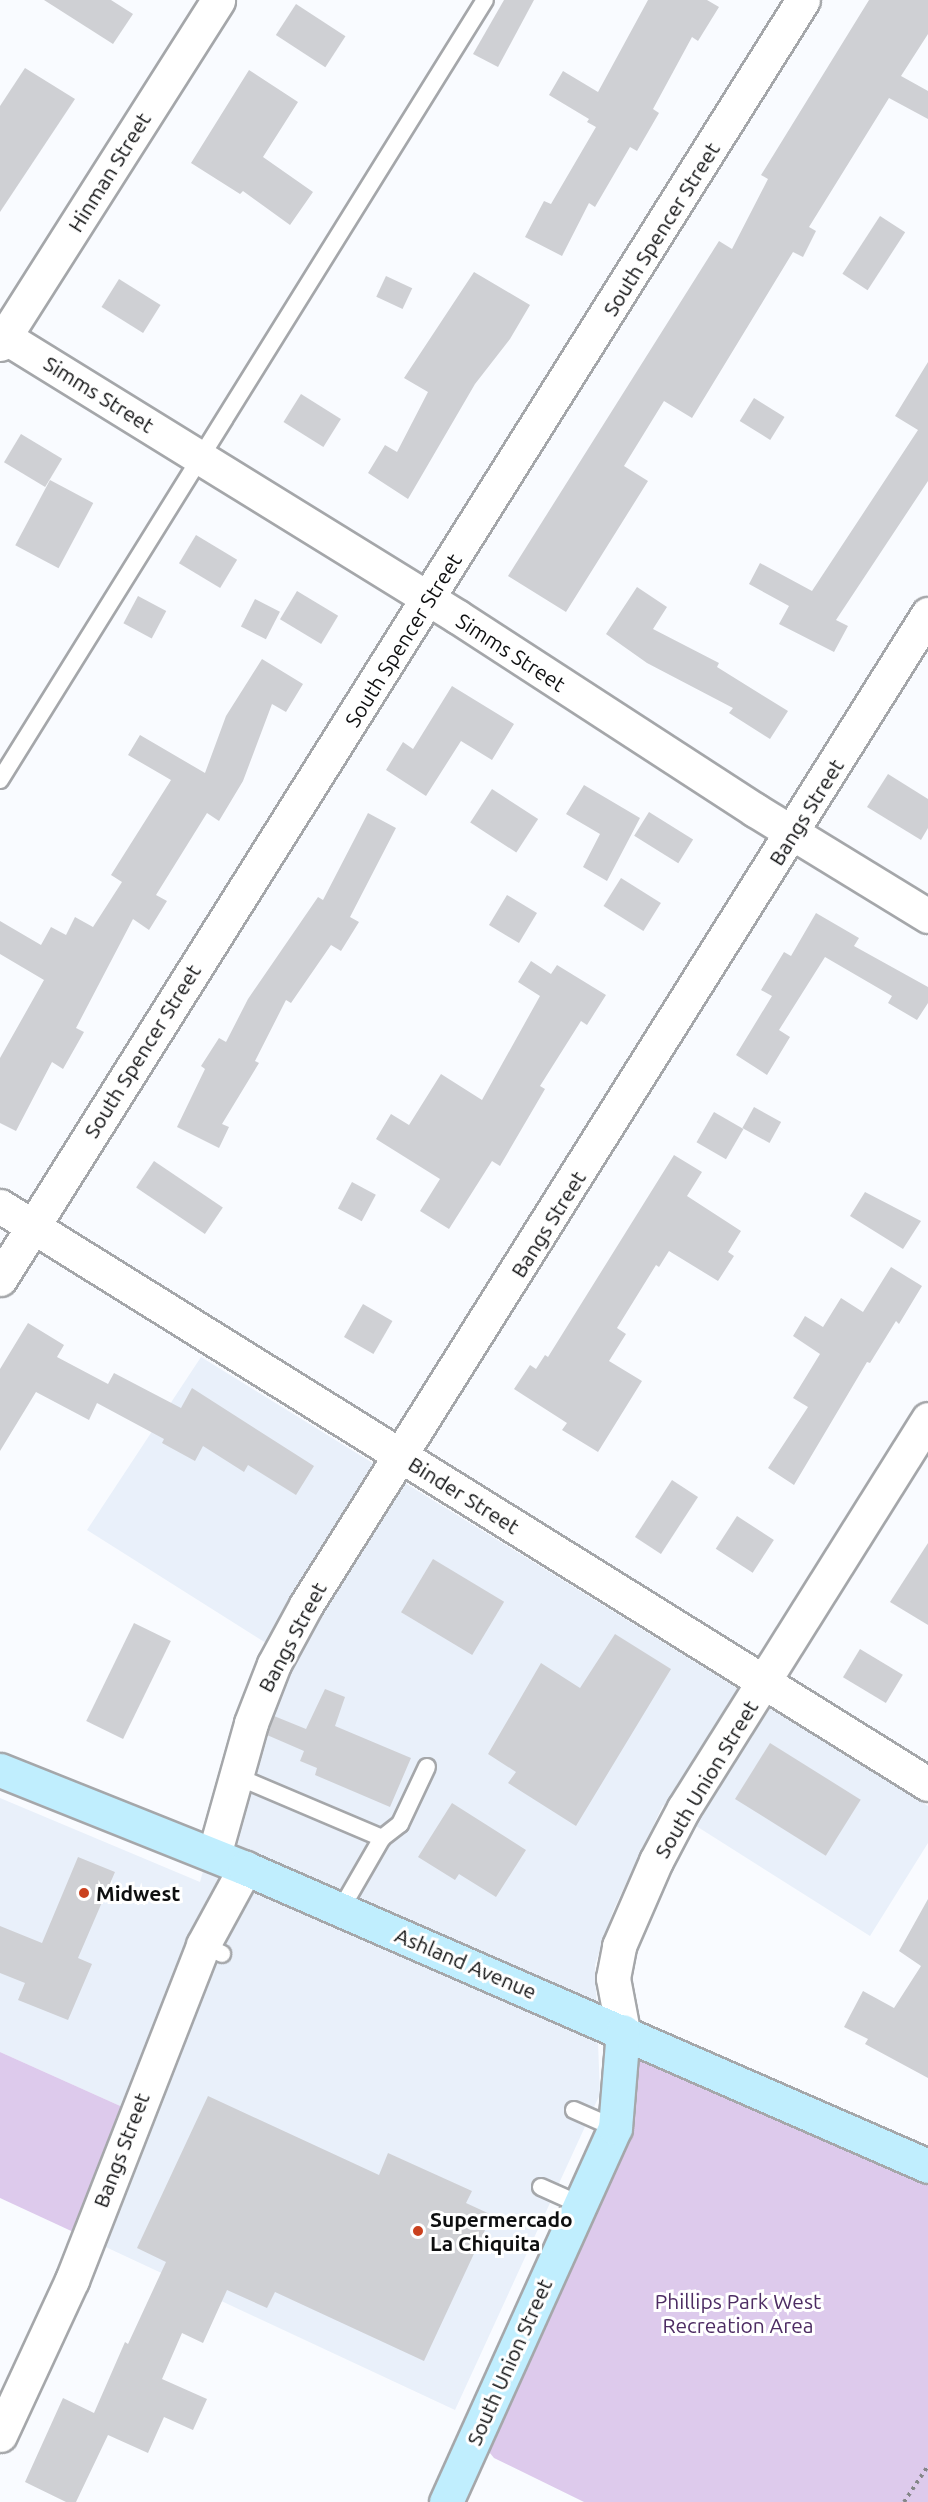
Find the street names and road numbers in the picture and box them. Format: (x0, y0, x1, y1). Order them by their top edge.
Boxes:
street label: Hinman Street (62, 108, 156, 236)
street label: South Spencer Street (597, 138, 725, 320)
street label: Simms Street (39, 350, 159, 438)
street label: South Spencer Street (339, 549, 467, 731)
street label: Simms Street (452, 607, 570, 697)
street label: Bangs Street (763, 754, 849, 870)
street label: South Spencer Street (78, 960, 206, 1142)
street label: Bangs Street (505, 1166, 591, 1282)
street label: Binder Street (404, 1451, 524, 1539)
street label: Bangs Street (253, 1578, 331, 1696)
street label: South Union Street (649, 1696, 763, 1862)
street label: Ashland Avenue (391, 1922, 541, 2004)
street label: Bangs Street (88, 2089, 154, 2211)
street label: South Union Street (461, 2275, 557, 2449)

